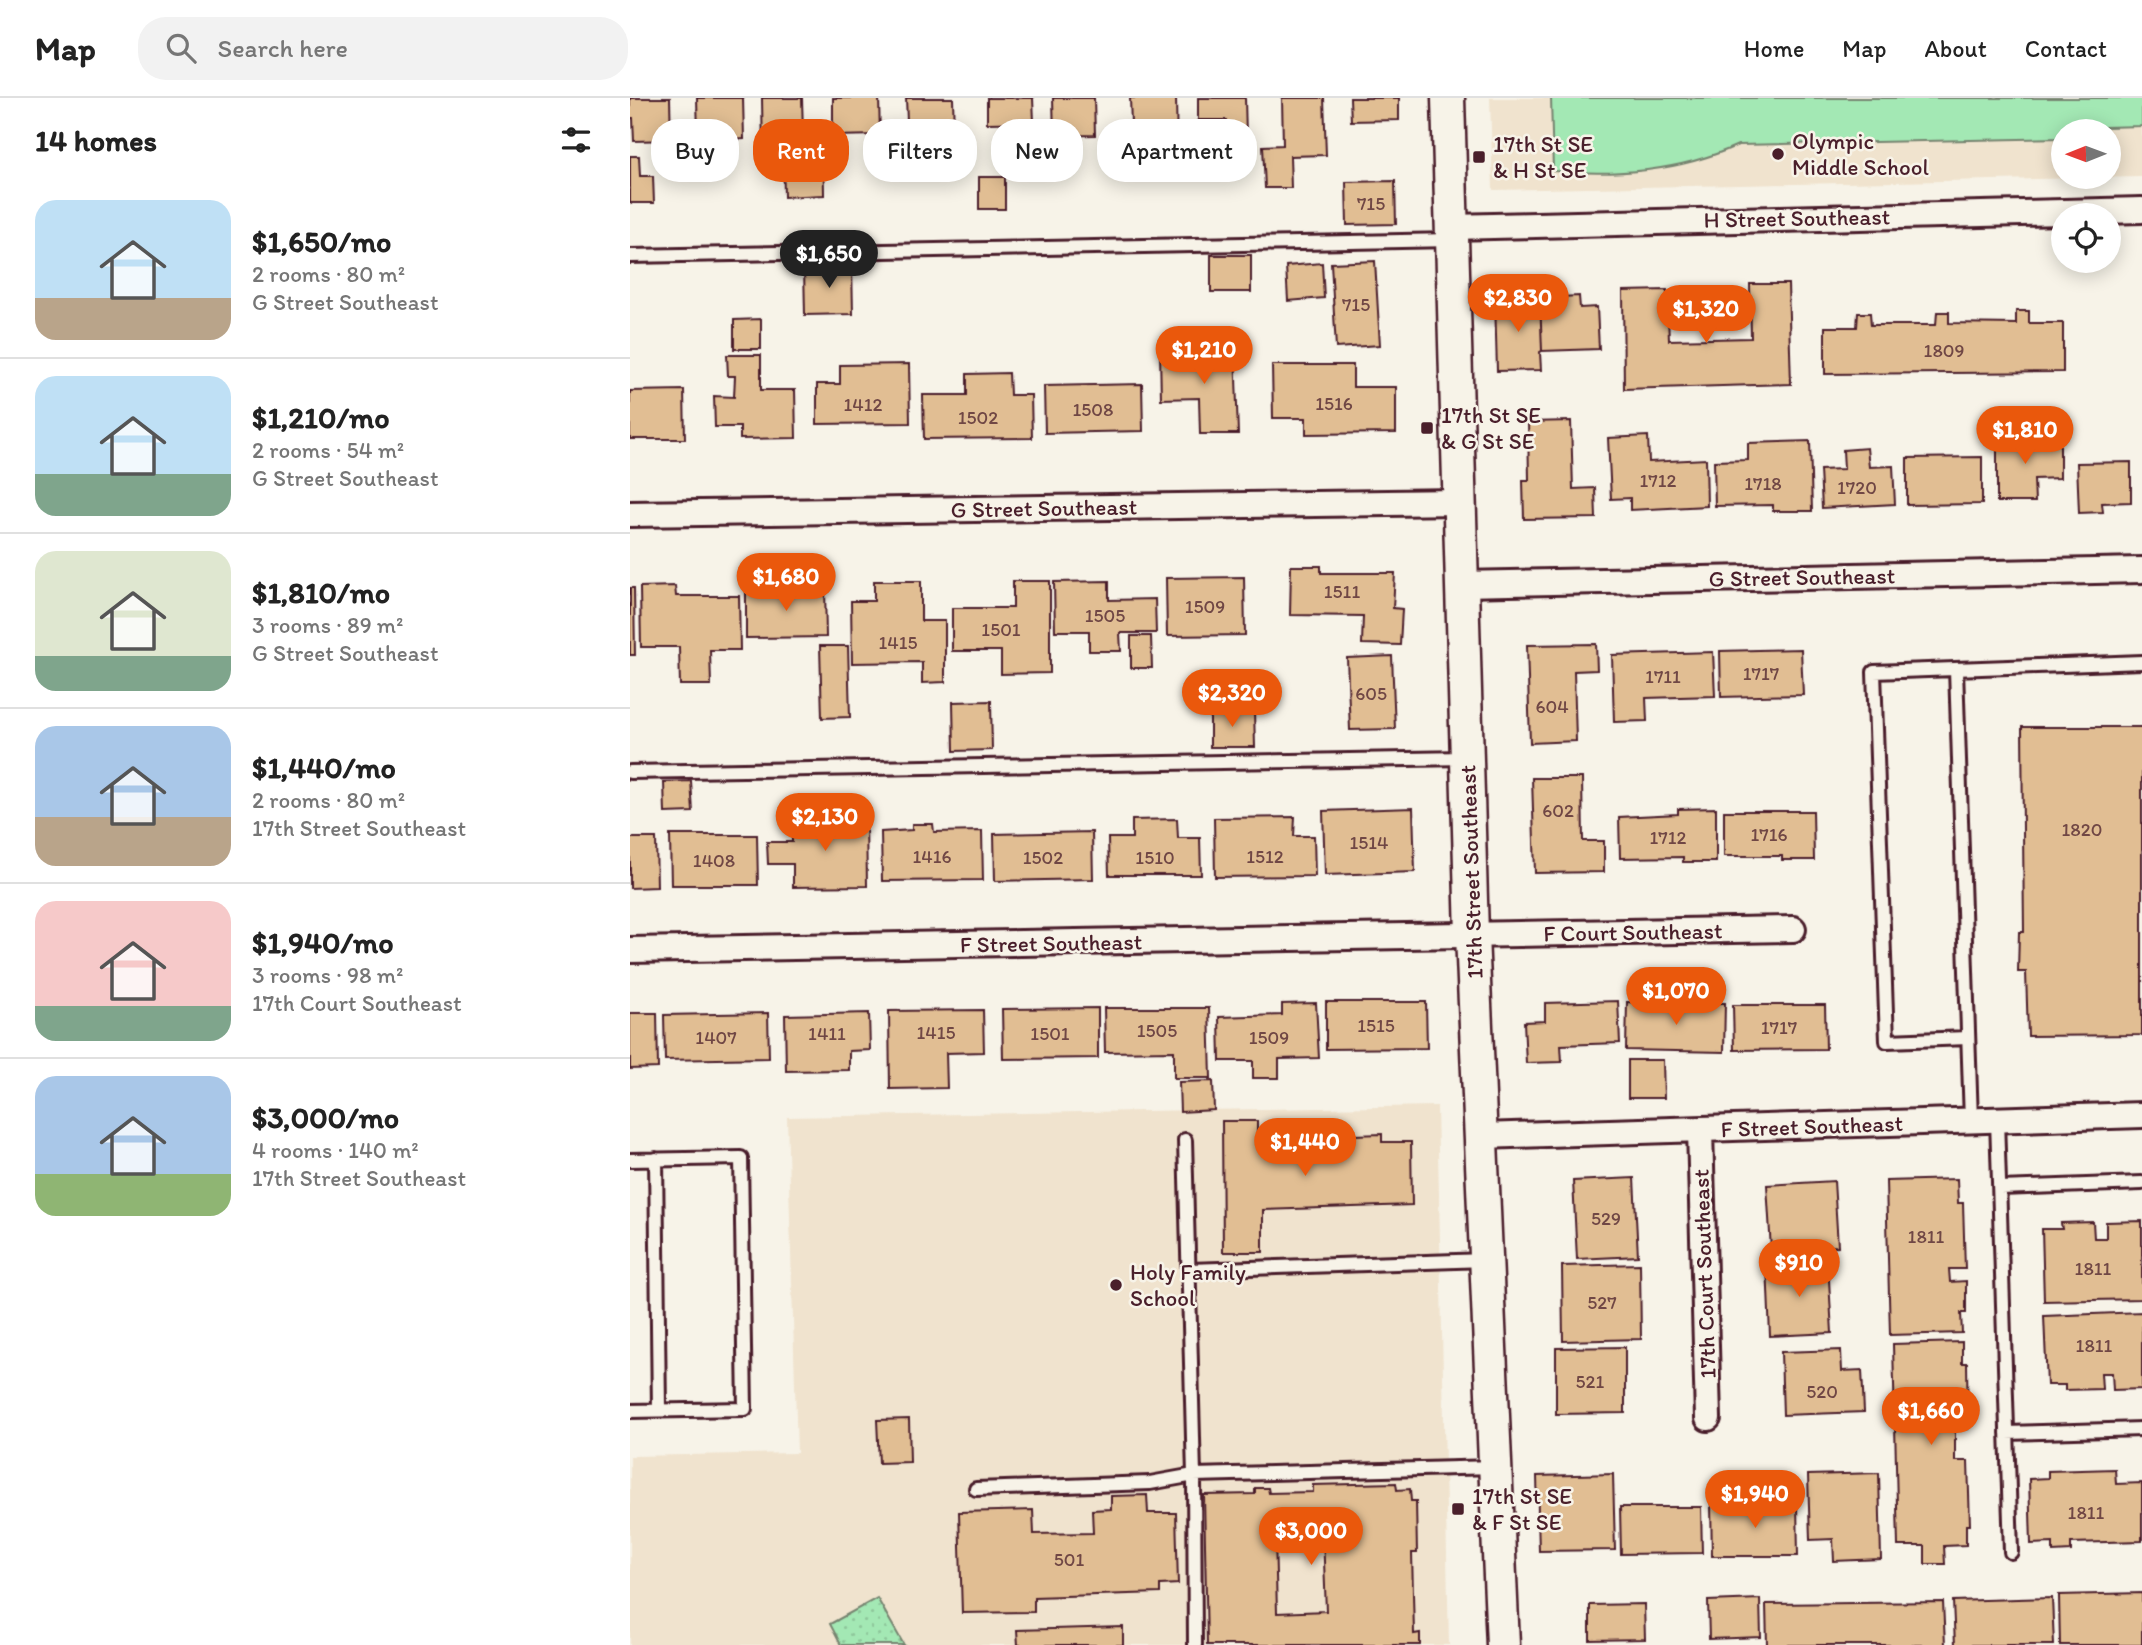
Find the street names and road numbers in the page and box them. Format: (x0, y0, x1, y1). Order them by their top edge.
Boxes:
street label: H Street Southeast (1703, 202, 1891, 234)
street label: G Street Southeast (950, 492, 1138, 524)
street label: G Street Southeast (1708, 561, 1896, 593)
street label: 17th Street Southeast (1453, 764, 1489, 979)
street label: F Court Southeast (1543, 916, 1723, 948)
street label: F Street Southeast (960, 927, 1142, 959)
street label: F Street Southeast (1720, 1109, 1904, 1143)
street label: 17th Court Southeast (1686, 1168, 1722, 1379)

